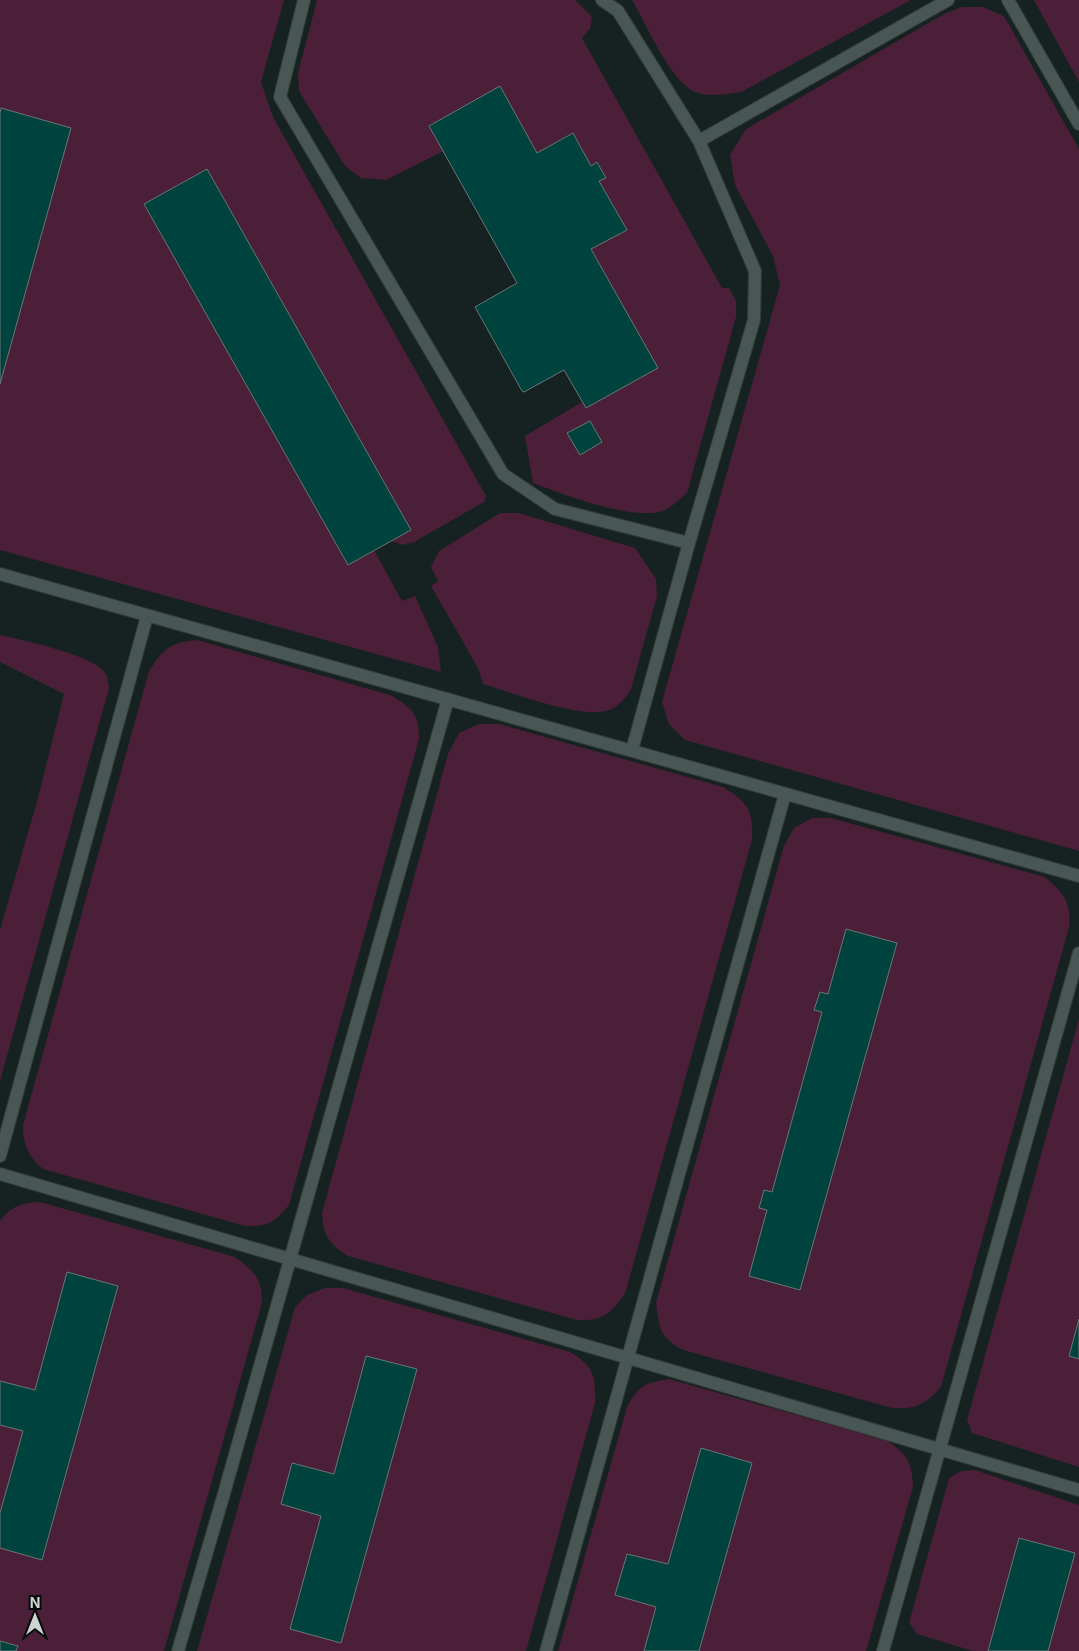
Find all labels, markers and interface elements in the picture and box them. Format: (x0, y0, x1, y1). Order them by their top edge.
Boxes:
north arrow (10, 1591, 60, 1641)
text: N (30, 1594, 40, 1611)

